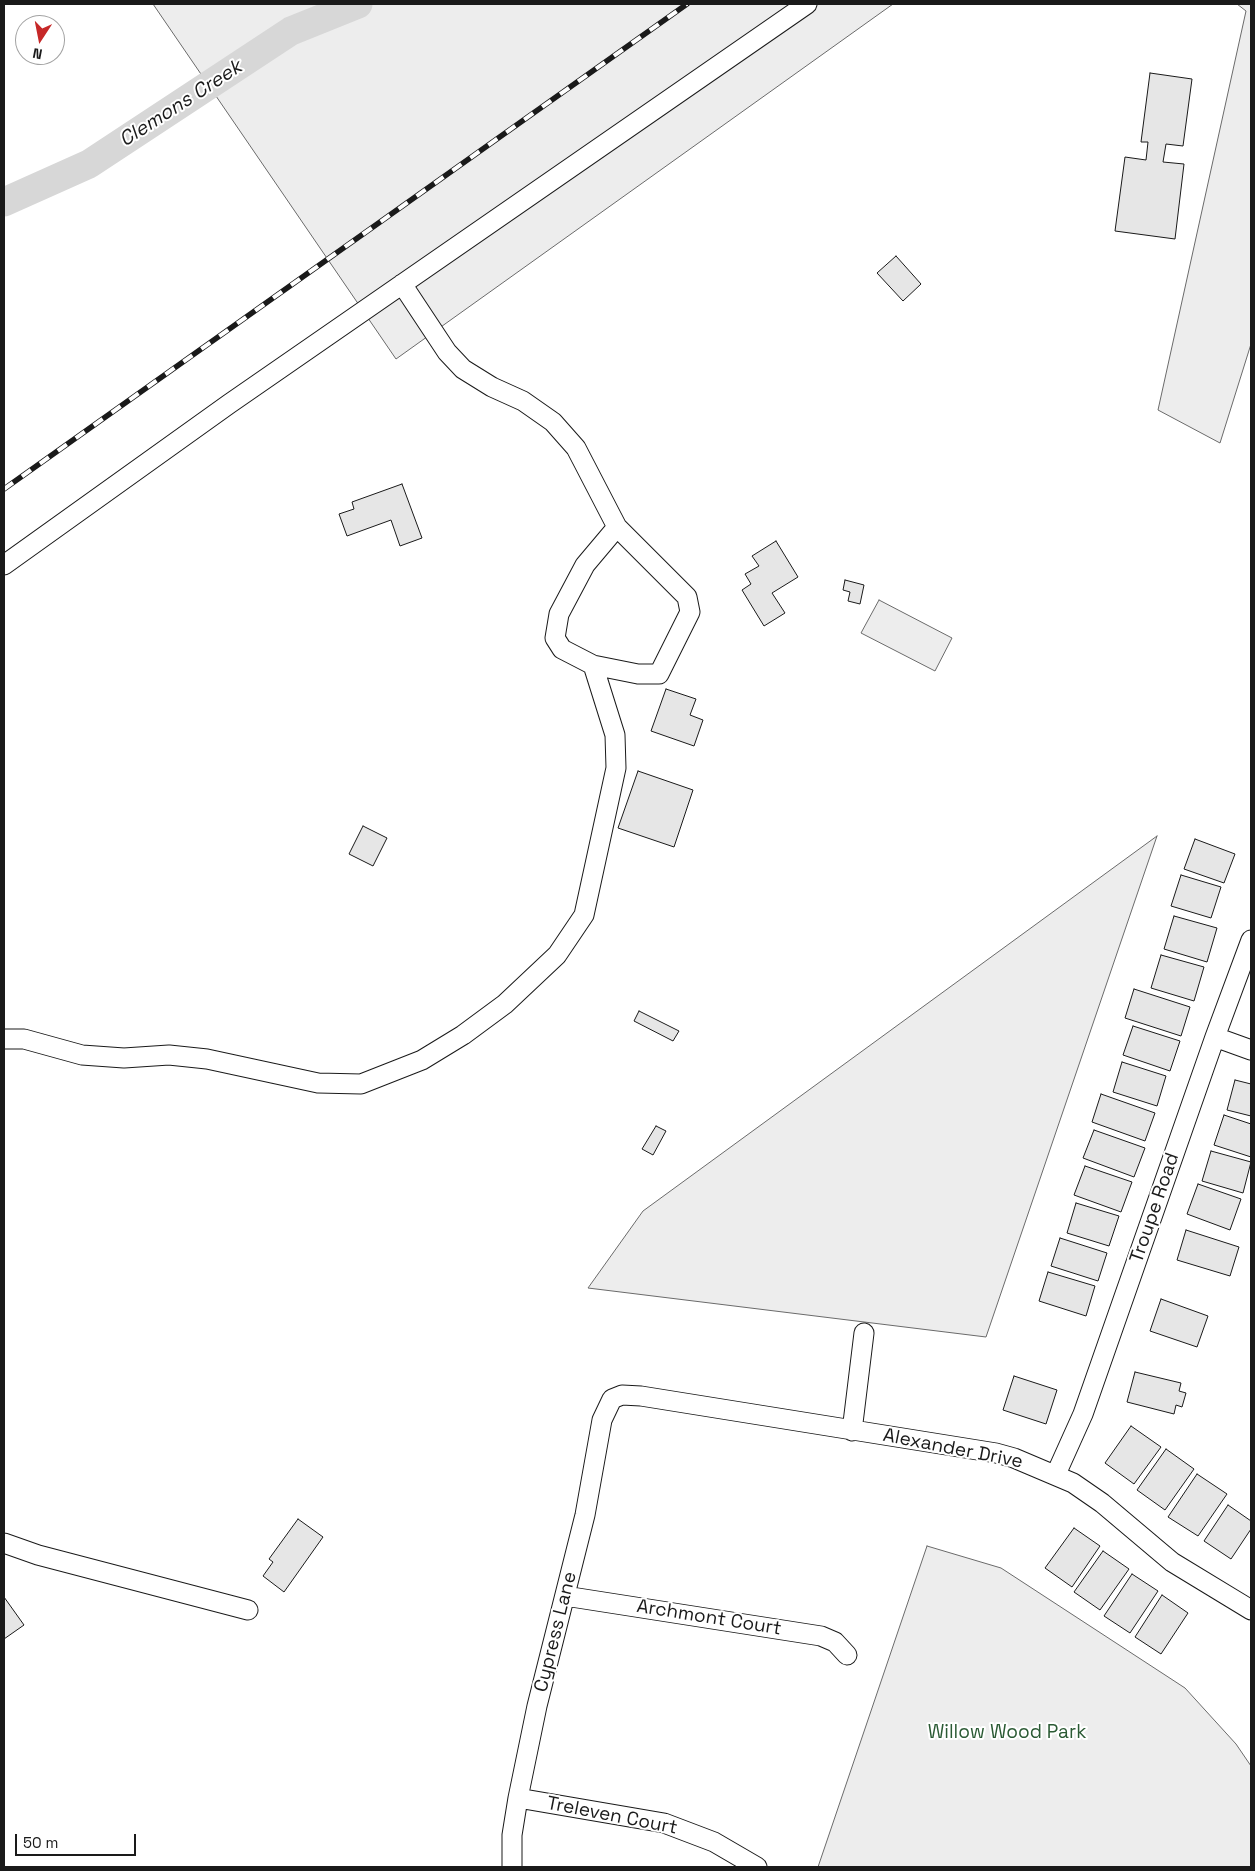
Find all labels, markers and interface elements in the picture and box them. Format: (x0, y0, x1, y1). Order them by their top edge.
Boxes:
north arrow (15, 15, 65, 65)
text: N (31, 44, 44, 63)
water label: Clemons Creek (115, 55, 247, 153)
street label: Troupe Road (1126, 1150, 1184, 1266)
street label: Alexander Drive (881, 1424, 1025, 1474)
street label: Cypress Lane (530, 1569, 582, 1695)
street label: Archmont Court (635, 1595, 783, 1641)
park label: Willow Wood Park (928, 1722, 1086, 1744)
street label: Treleven Court (545, 1792, 679, 1840)
scale bar (18, 1824, 139, 1856)
text: 50 m (23, 1833, 58, 1852)

